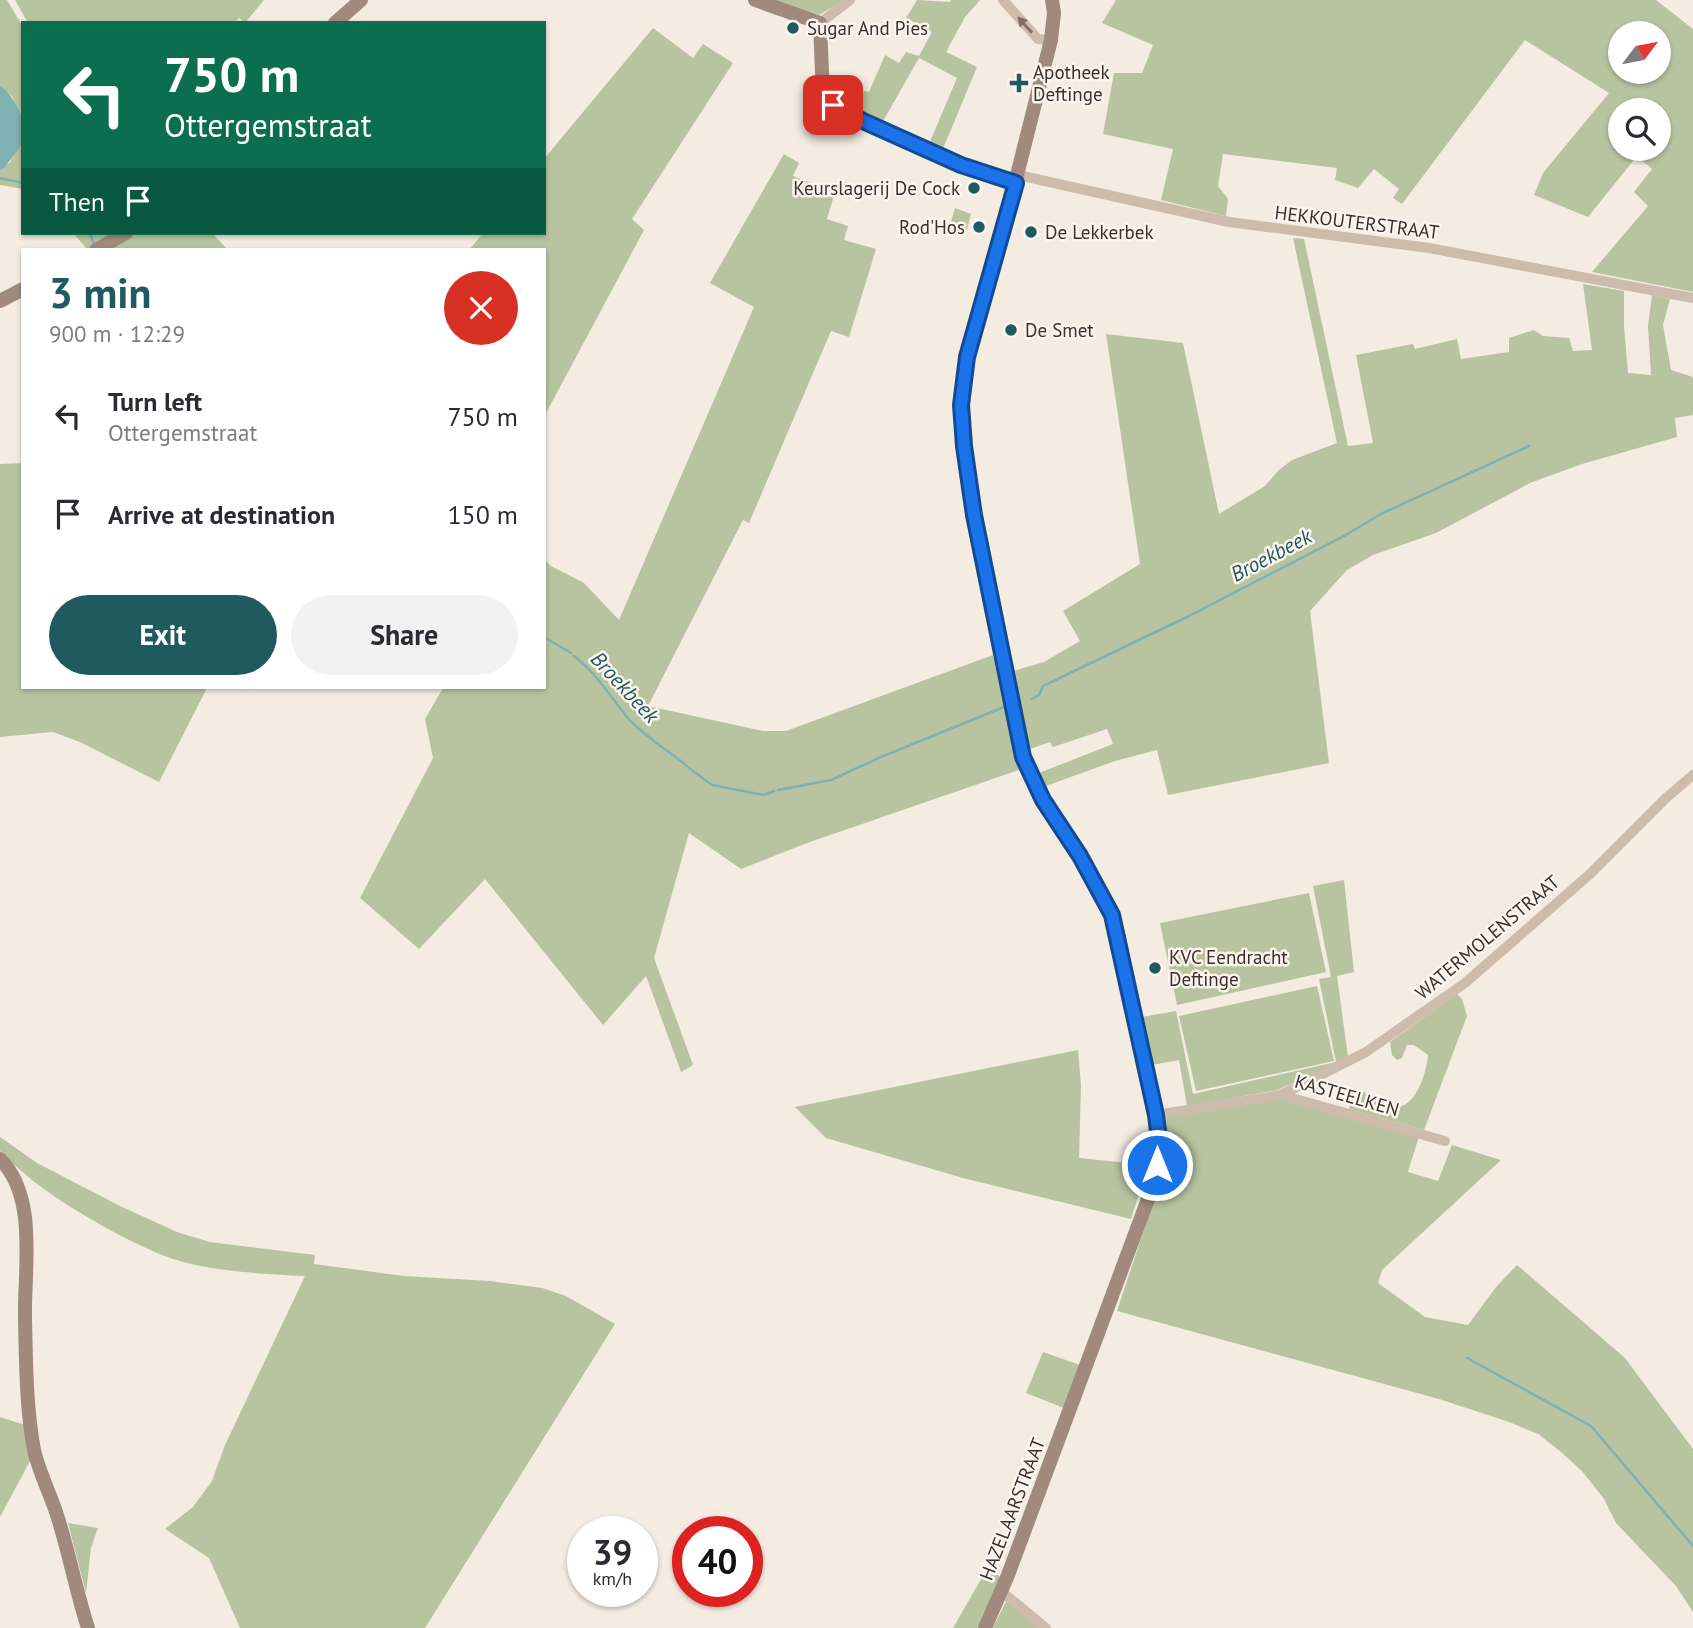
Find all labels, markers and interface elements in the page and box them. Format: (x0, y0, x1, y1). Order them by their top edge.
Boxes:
place label: Sugar And Pies (807, 16, 928, 40)
one-way arrow (1017, 16, 1033, 34)
marker: Sugar And Pies (785, 20, 801, 36)
north arrow (1608, 21, 1671, 84)
map controls (1608, 21, 1671, 161)
text: 750 m (164, 42, 299, 106)
icon: left (49, 49, 140, 140)
place label: Apotheek Deftinge (1033, 60, 1110, 106)
pin (803, 75, 863, 135)
marker: Apotheek Deftinge (1011, 75, 1027, 91)
icon: arrive (814, 86, 852, 124)
button: search (1608, 98, 1671, 161)
text: Ottergemstraat (164, 104, 372, 146)
place label: Keurslagerij De Cock (793, 176, 960, 200)
marker: Keurslagerij De Cock (966, 180, 982, 196)
icon: arrive (119, 182, 157, 220)
text: Then (49, 185, 105, 218)
street label: HEKKOUTERSTRAAT (1273, 200, 1441, 244)
place label: Rod'Hos (899, 215, 965, 239)
marker: Rod'Hos (971, 219, 987, 235)
place label: De Lekkerbek (1045, 220, 1154, 244)
marker: De Lekkerbek (1023, 224, 1039, 240)
text: 3 min (49, 265, 151, 320)
button: close (444, 271, 518, 345)
place label: De Smet (1025, 318, 1094, 342)
text: 900 m · 12:29 (49, 319, 185, 348)
marker: De Smet (1003, 322, 1019, 338)
text: Turn left (108, 385, 202, 418)
icon: left (49, 397, 87, 435)
text: 750 m (447, 400, 518, 433)
text: Ottergemstraat (108, 418, 257, 447)
icon: arrive (49, 495, 87, 533)
text: Arrive at destination (108, 498, 335, 531)
text: 150 m (447, 498, 518, 531)
water label: Broekbeek (1226, 522, 1318, 588)
button: Exit (49, 595, 277, 675)
button: Share (291, 595, 518, 675)
water label: Broekbeek (585, 646, 666, 730)
street label: WATERMOLENSTRAAT (1410, 869, 1564, 1004)
place label: KVC Eendracht Deftinge (1169, 945, 1288, 991)
marker: KVC Eendracht Deftinge (1147, 960, 1163, 976)
street label: KASTEELKEN (1292, 1069, 1402, 1121)
position arrow (1120, 1128, 1194, 1202)
street label: HAZELAARSTRAAT (974, 1434, 1050, 1584)
speed limit sign: 40 (672, 1516, 763, 1607)
text: 39 (593, 1529, 632, 1575)
text: km/h (593, 1567, 632, 1590)

